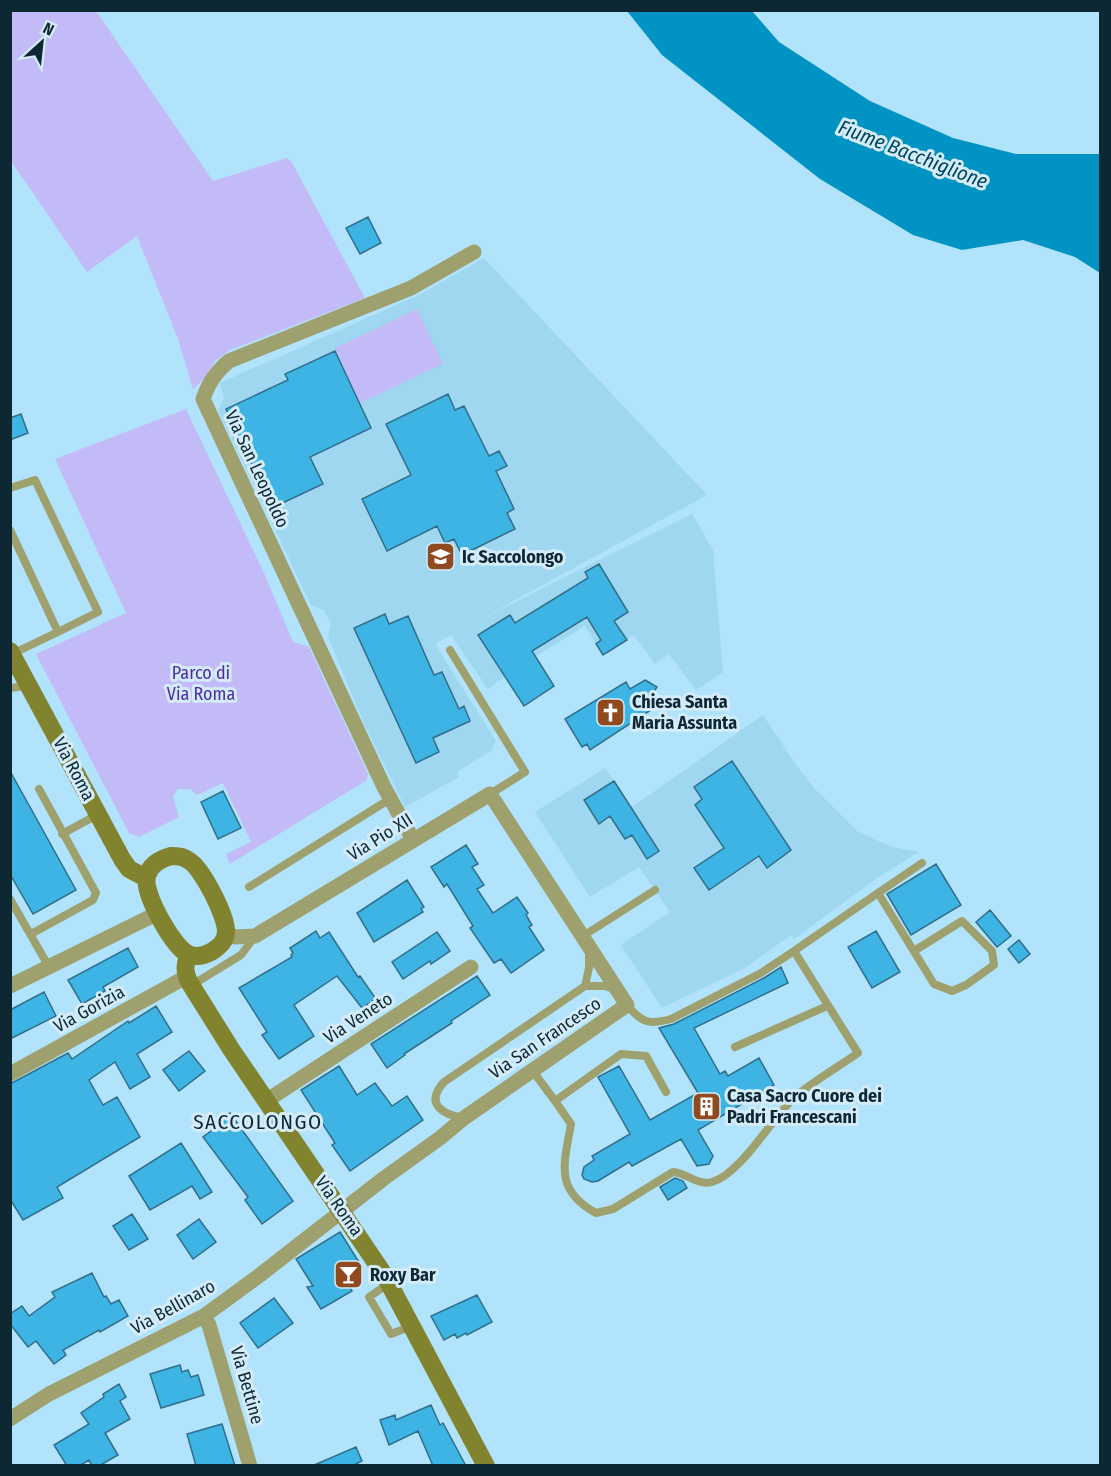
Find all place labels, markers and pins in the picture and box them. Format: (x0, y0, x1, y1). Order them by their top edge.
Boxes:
school or university icon: Ic Saccolongo (425, 541, 457, 573)
place label: Ic Saccolongo (462, 546, 564, 568)
place label: Chiesa Santa Maria Assunta (632, 691, 737, 734)
church icon: Chiesa Santa Maria Assunta (595, 696, 627, 728)
place label: Casa Sacro Cuore dei Padri Francescani (727, 1085, 882, 1128)
building icon: Casa Sacro Cuore dei Padri Francescani (690, 1090, 722, 1122)
bar icon: Roxy Bar (333, 1259, 365, 1291)
place label: Roxy Bar (370, 1264, 436, 1286)

